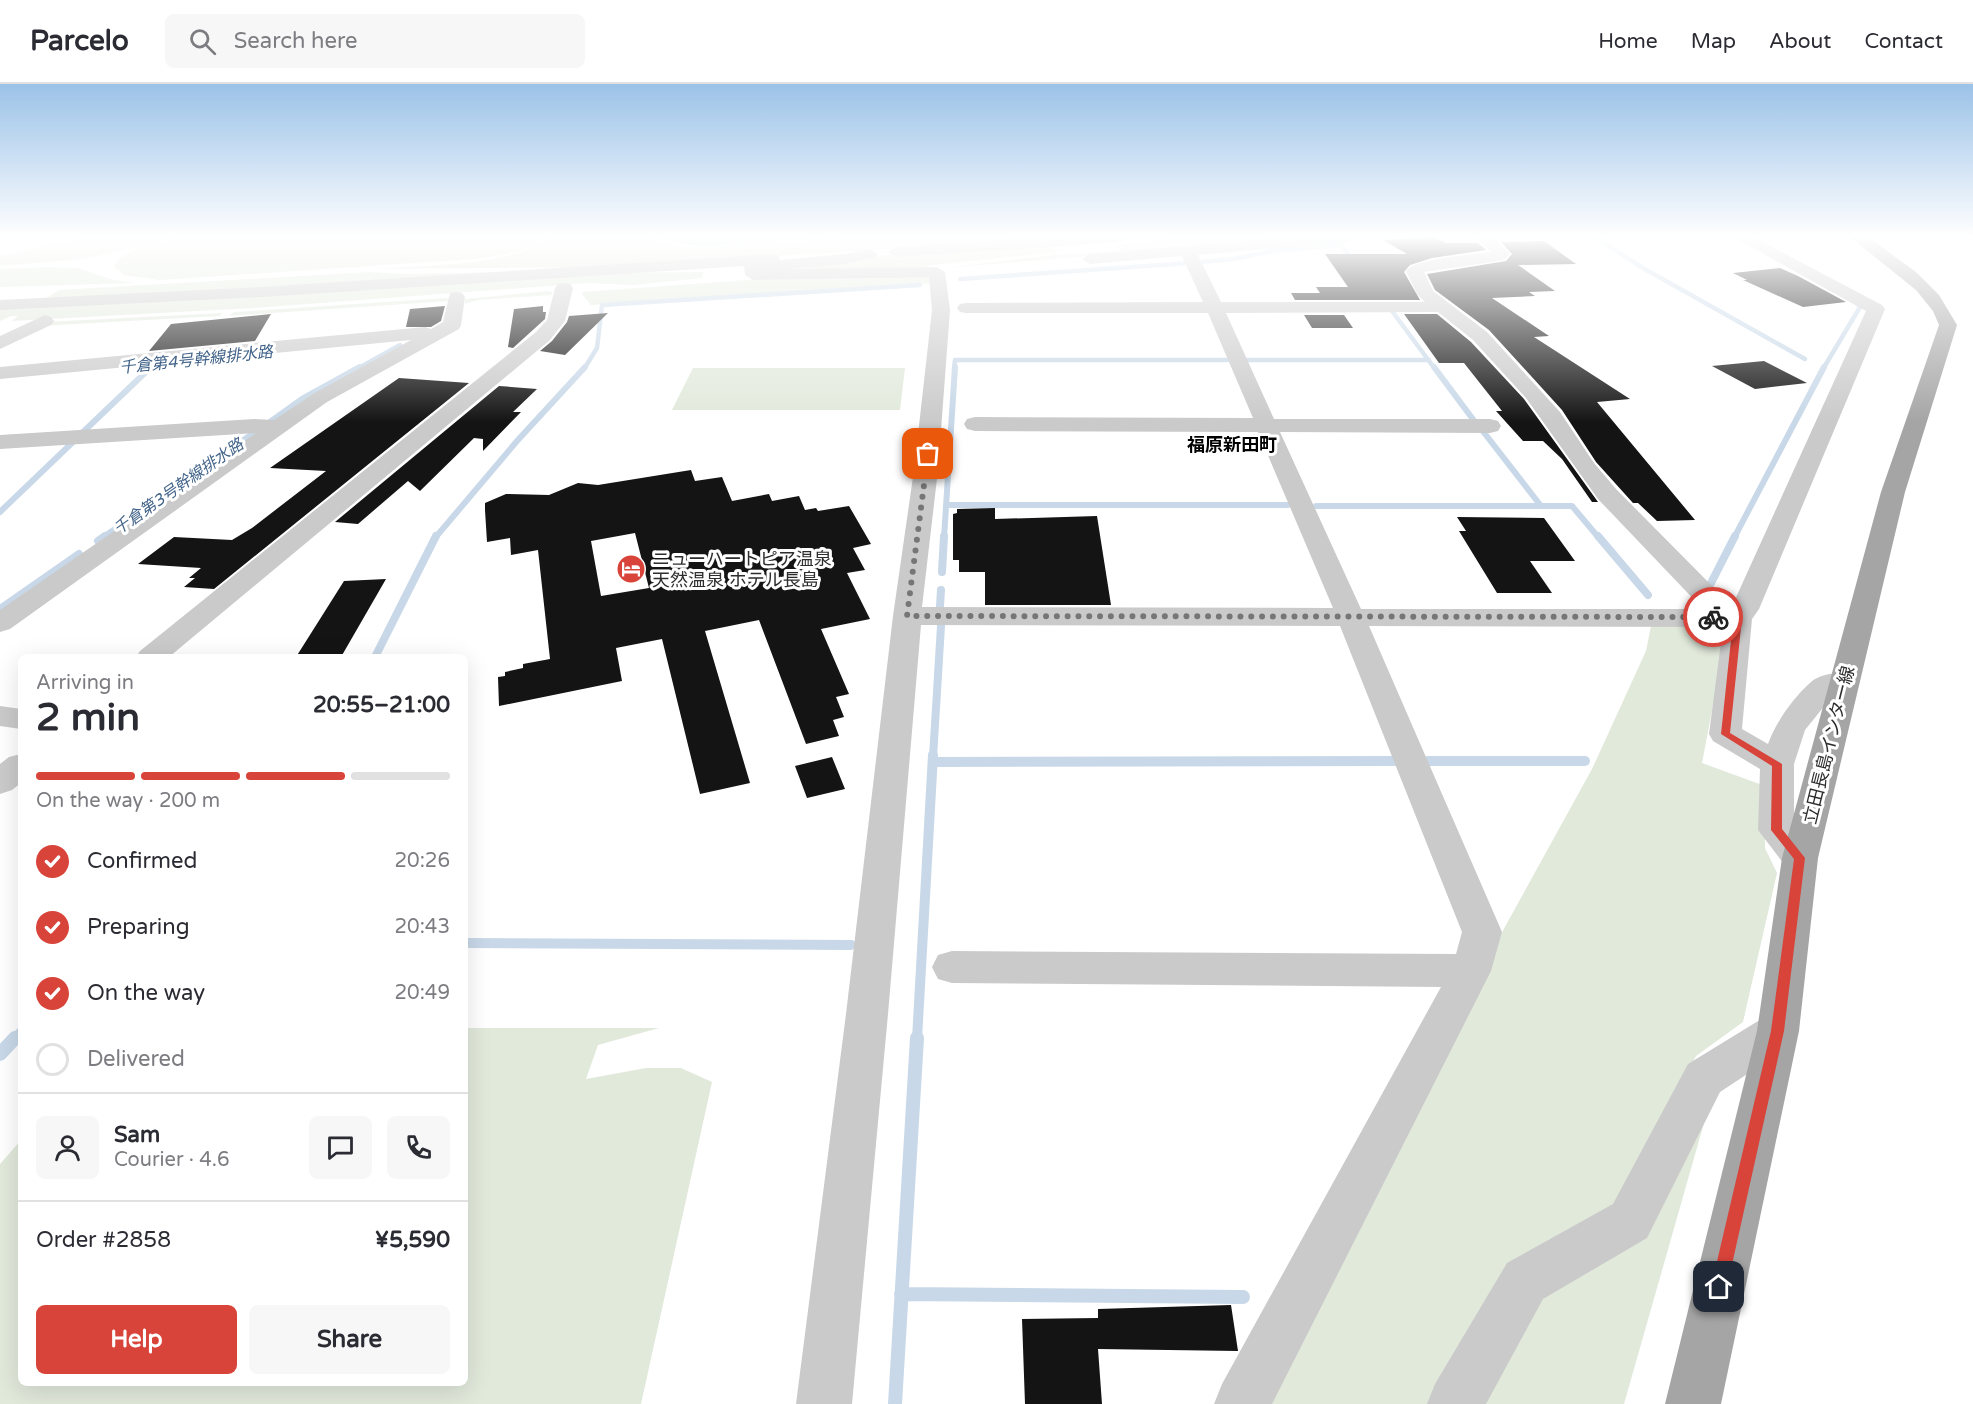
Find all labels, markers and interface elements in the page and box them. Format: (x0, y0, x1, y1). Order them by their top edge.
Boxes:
search box (165, 14, 585, 68)
text: Parcelo (30, 24, 129, 58)
icon: search (186, 25, 219, 58)
text: Search here (234, 28, 358, 54)
text: Home (1598, 29, 1658, 54)
text: Map (1691, 29, 1736, 54)
text: About (1769, 29, 1831, 54)
text: Contact (1864, 29, 1943, 54)
water label: 千倉第4号幹線排水路 (118, 342, 276, 378)
pin (902, 428, 953, 479)
water label: 千倉第3号幹線排水路 (110, 433, 249, 539)
district label: 福原新田町 (1187, 434, 1277, 456)
icon: bag (911, 437, 944, 470)
place label: ニューハートピア温泉 天然温泉 ホテル長島 (652, 548, 832, 591)
hotel icon: ニューハートピア温泉 天然温泉 ホテル長島 (615, 553, 647, 585)
courier (1683, 587, 1743, 647)
icon: bike (1697, 601, 1730, 634)
street label: 立田長島インター線 (1799, 664, 1859, 826)
text: Arriving in (36, 671, 134, 695)
text: 20:55–21:00 (313, 692, 450, 718)
text: 2 min (36, 694, 140, 741)
text: On the way · 200 m (36, 789, 220, 813)
icon: check (36, 845, 69, 878)
text: Confirmed (87, 848, 197, 874)
text: 20:26 (395, 849, 450, 873)
icon: check (36, 911, 69, 944)
text: Preparing (87, 914, 190, 940)
text: 20:43 (395, 915, 450, 939)
icon: check (36, 977, 69, 1010)
text: On the way (87, 980, 205, 1006)
text: 20:49 (395, 981, 450, 1005)
text: Delivered (87, 1046, 185, 1072)
button: person (36, 1116, 99, 1179)
button: chat (309, 1116, 372, 1179)
button: phone (387, 1116, 450, 1179)
text: Sam (114, 1122, 160, 1148)
text: Courier · 4.6 (114, 1148, 229, 1172)
text: Order #2858 (36, 1227, 171, 1253)
text: ¥5,590 (375, 1227, 450, 1253)
pin (1693, 1261, 1744, 1312)
icon: home (1702, 1270, 1735, 1303)
button: Help (36, 1305, 237, 1374)
button: Share (249, 1305, 450, 1374)

